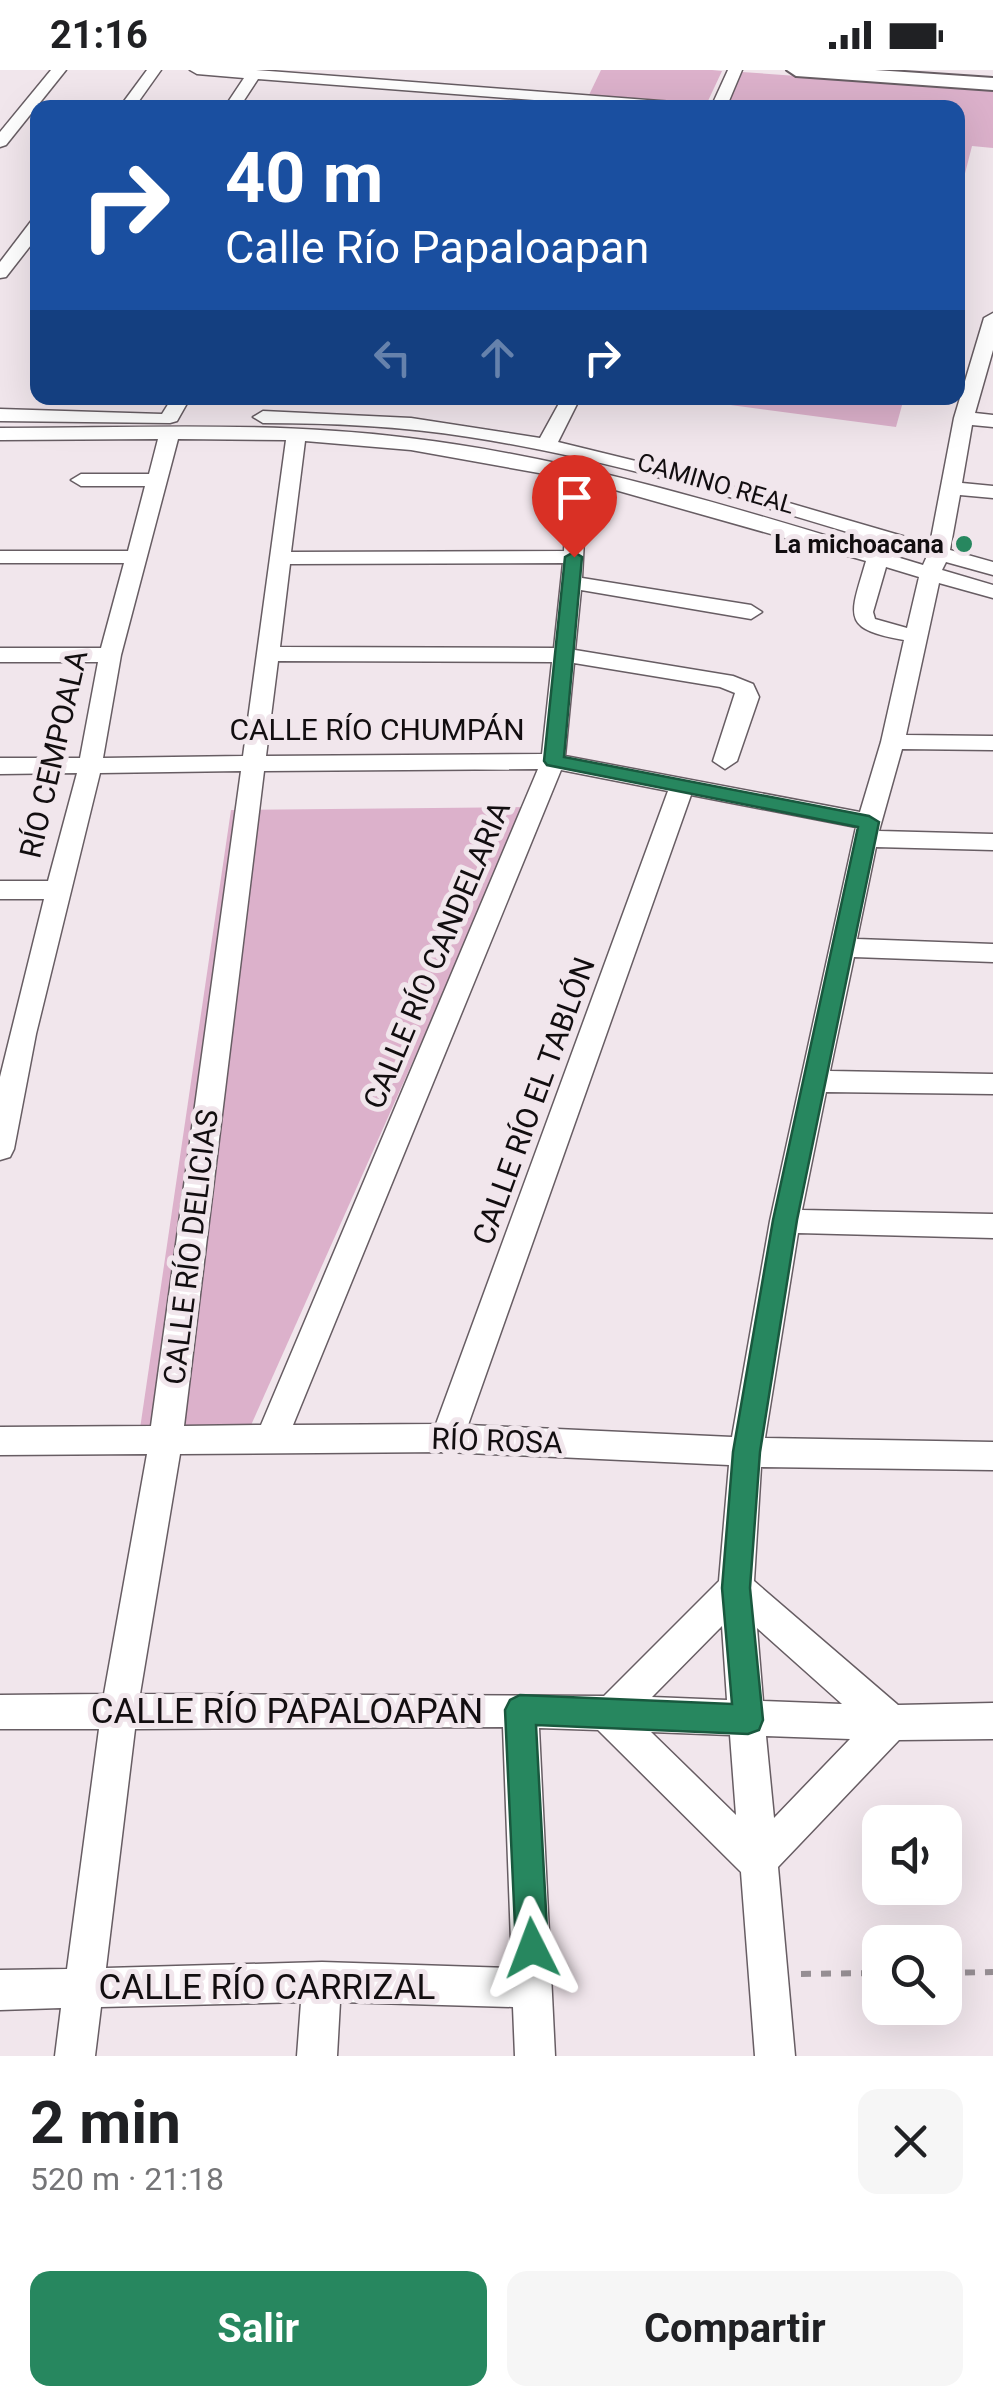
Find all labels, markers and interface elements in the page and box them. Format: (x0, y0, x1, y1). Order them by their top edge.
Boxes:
text: 21:16 (50, 13, 148, 57)
text: 40 m (225, 137, 383, 219)
icon: right (60, 140, 190, 270)
text: Calle Río Papaloapan (225, 221, 649, 274)
icon: left (365, 330, 420, 385)
icon: ahead (470, 330, 525, 385)
icon: right (575, 330, 630, 385)
street label: CAMINO REAL (634, 447, 798, 520)
pin (532, 455, 617, 558)
icon: arrive (547, 470, 602, 525)
place label: La michoacana (774, 530, 944, 559)
marker: La michoacana (953, 533, 975, 555)
street label: RÍO CEMPOALA (13, 646, 95, 861)
street label: CALLE RÍO CHUMPÁN (229, 712, 525, 747)
street label: CALLE RÍO CANDELARIA (356, 796, 517, 1114)
street label: CALLE RÍO EL TABLÓN (465, 953, 602, 1249)
street label: CALLE RÍO DELICIAS (156, 1107, 225, 1387)
street label: RÍO ROSA (431, 1421, 564, 1460)
street label: CALLE RÍO PAPALOAPAN (91, 1691, 483, 1732)
map controls (862, 1805, 962, 2025)
button: sound (862, 1805, 962, 1905)
position arrow (480, 1896, 584, 2000)
button: search (862, 1925, 962, 2025)
street label: CALLE RÍO CARRIZAL (99, 1967, 435, 2008)
text: 2 min (30, 2087, 181, 2158)
button: close (858, 2089, 963, 2194)
text: 520 m · 21:18 (30, 2160, 224, 2198)
button: Salir (30, 2271, 487, 2386)
button: Compartir (507, 2271, 963, 2386)

